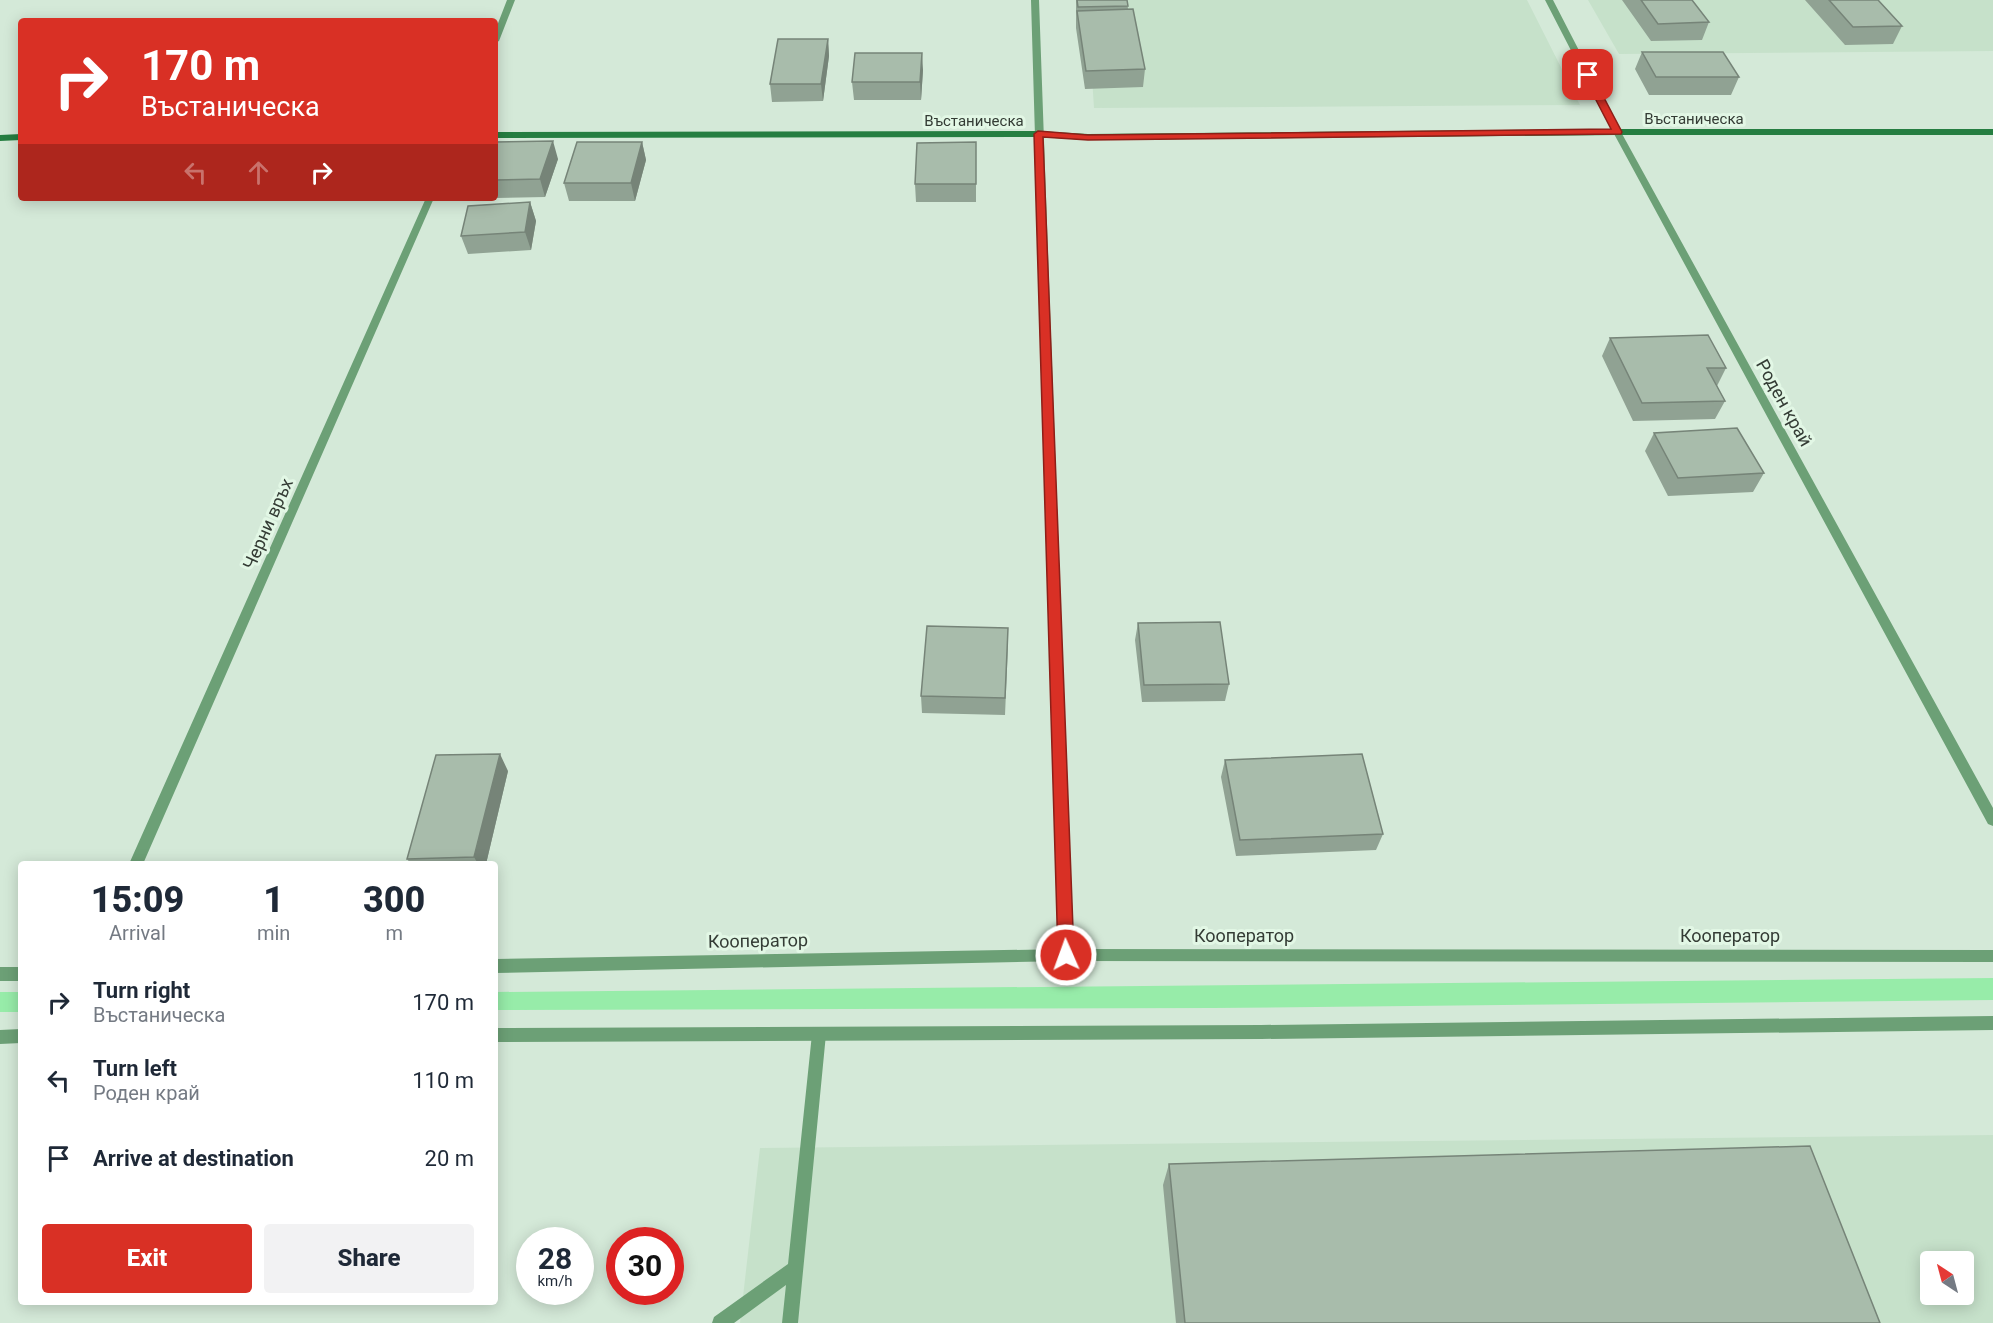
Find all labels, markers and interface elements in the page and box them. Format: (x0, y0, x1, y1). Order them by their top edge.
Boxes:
text: 170 m (141, 41, 260, 90)
icon: right (42, 42, 120, 120)
pin (1562, 49, 1613, 100)
icon: arrive (1571, 58, 1604, 91)
text: Въстаническа (141, 91, 320, 123)
street label: Въстаническа (1644, 110, 1744, 128)
street label: Въстаническа (924, 112, 1024, 130)
icon: left (179, 156, 212, 189)
icon: ahead (242, 156, 275, 189)
icon: right (305, 156, 338, 189)
street label: Роден край (1752, 356, 1817, 450)
street label: Черни връх (238, 475, 297, 573)
text: 15:09 (91, 879, 184, 921)
text: 1 (263, 879, 284, 921)
text: 300 (363, 879, 425, 921)
text: Arrival (109, 921, 166, 945)
text: min (257, 921, 290, 945)
text: m (385, 921, 403, 945)
position arrow (1034, 923, 1098, 987)
street label: Кооператор (1194, 925, 1294, 946)
street label: Кооператор (1680, 925, 1780, 946)
street label: Кооператор (708, 929, 808, 952)
text: Turn right (93, 978, 190, 1003)
icon: right (42, 986, 75, 1019)
text: 170 m (412, 990, 474, 1015)
text: Въстаническа (93, 1003, 225, 1027)
text: Turn left (93, 1056, 177, 1081)
icon: left (42, 1064, 75, 1097)
text: 110 m (412, 1068, 474, 1093)
text: Роден край (93, 1081, 200, 1105)
icon: arrive (42, 1142, 75, 1175)
text: Arrive at destination (93, 1146, 294, 1171)
text: 20 m (425, 1146, 474, 1171)
button: Exit (42, 1224, 252, 1293)
button: Share (264, 1224, 474, 1293)
speed limit sign: 30 (606, 1227, 684, 1305)
text: 28 (538, 1241, 572, 1276)
north arrow (1920, 1251, 1974, 1305)
map controls (1920, 1251, 1974, 1305)
text: km/h (537, 1272, 573, 1290)

